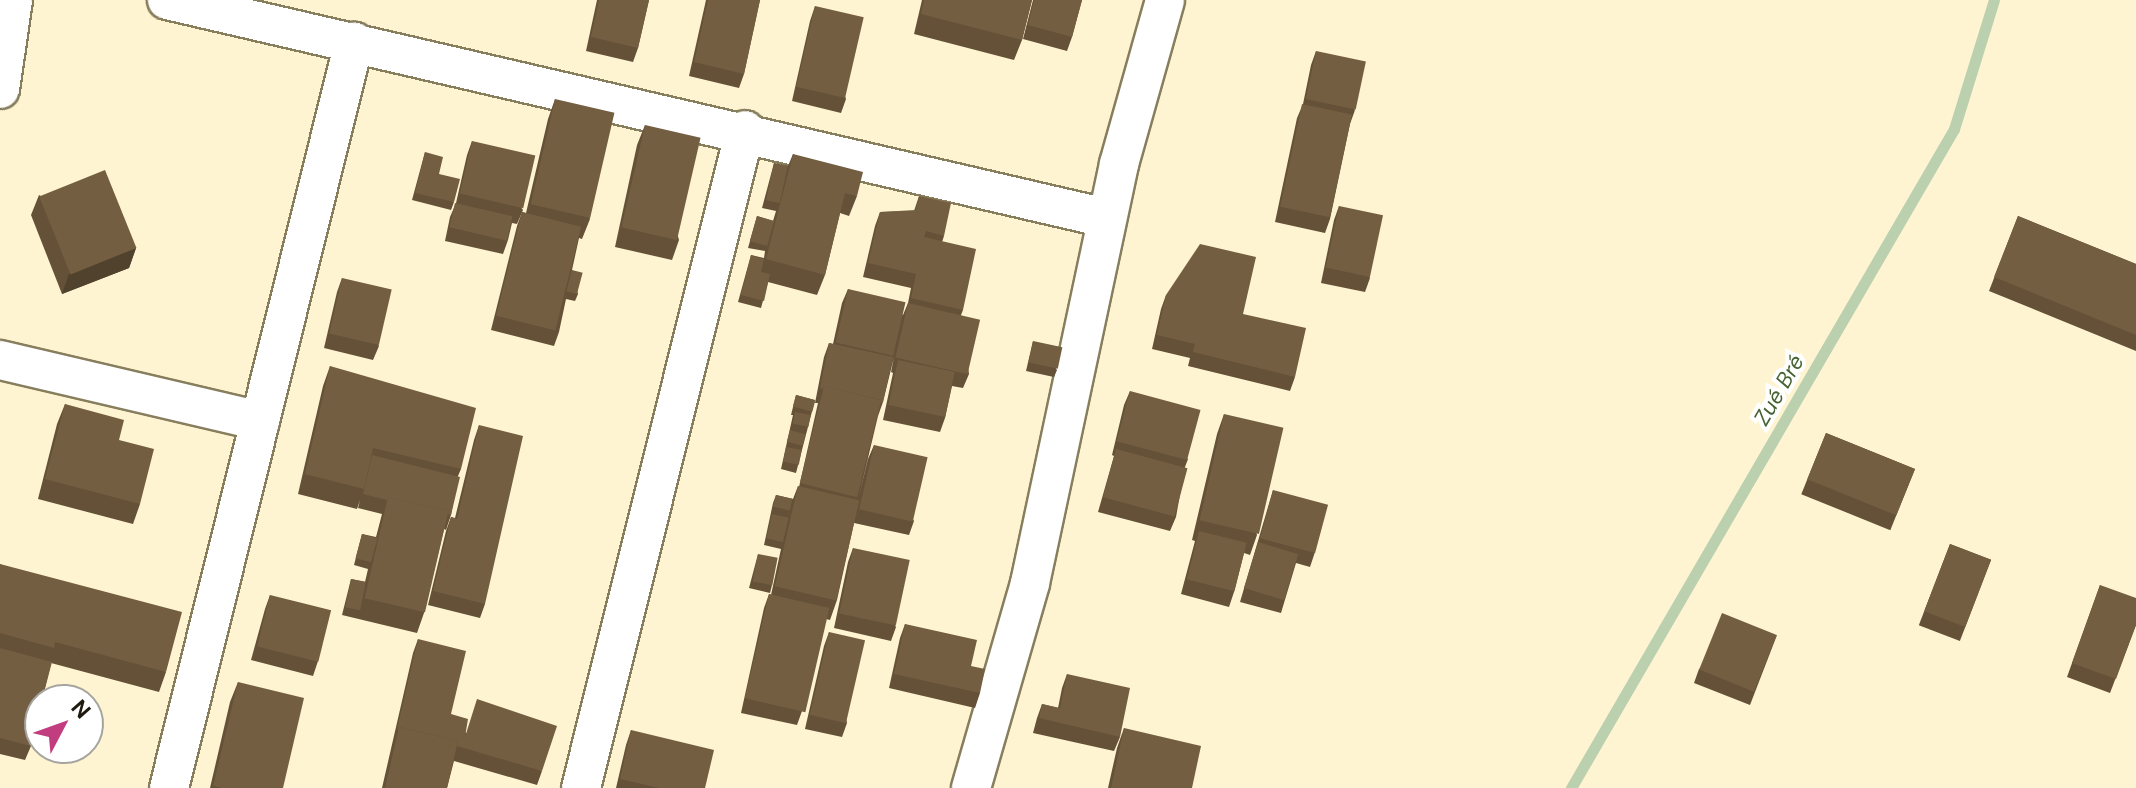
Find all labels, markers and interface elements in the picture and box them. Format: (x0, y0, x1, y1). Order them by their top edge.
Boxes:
water label: Zué Bré (1748, 350, 1810, 430)
north arrow (24, 684, 104, 764)
text: N (65, 694, 97, 725)

